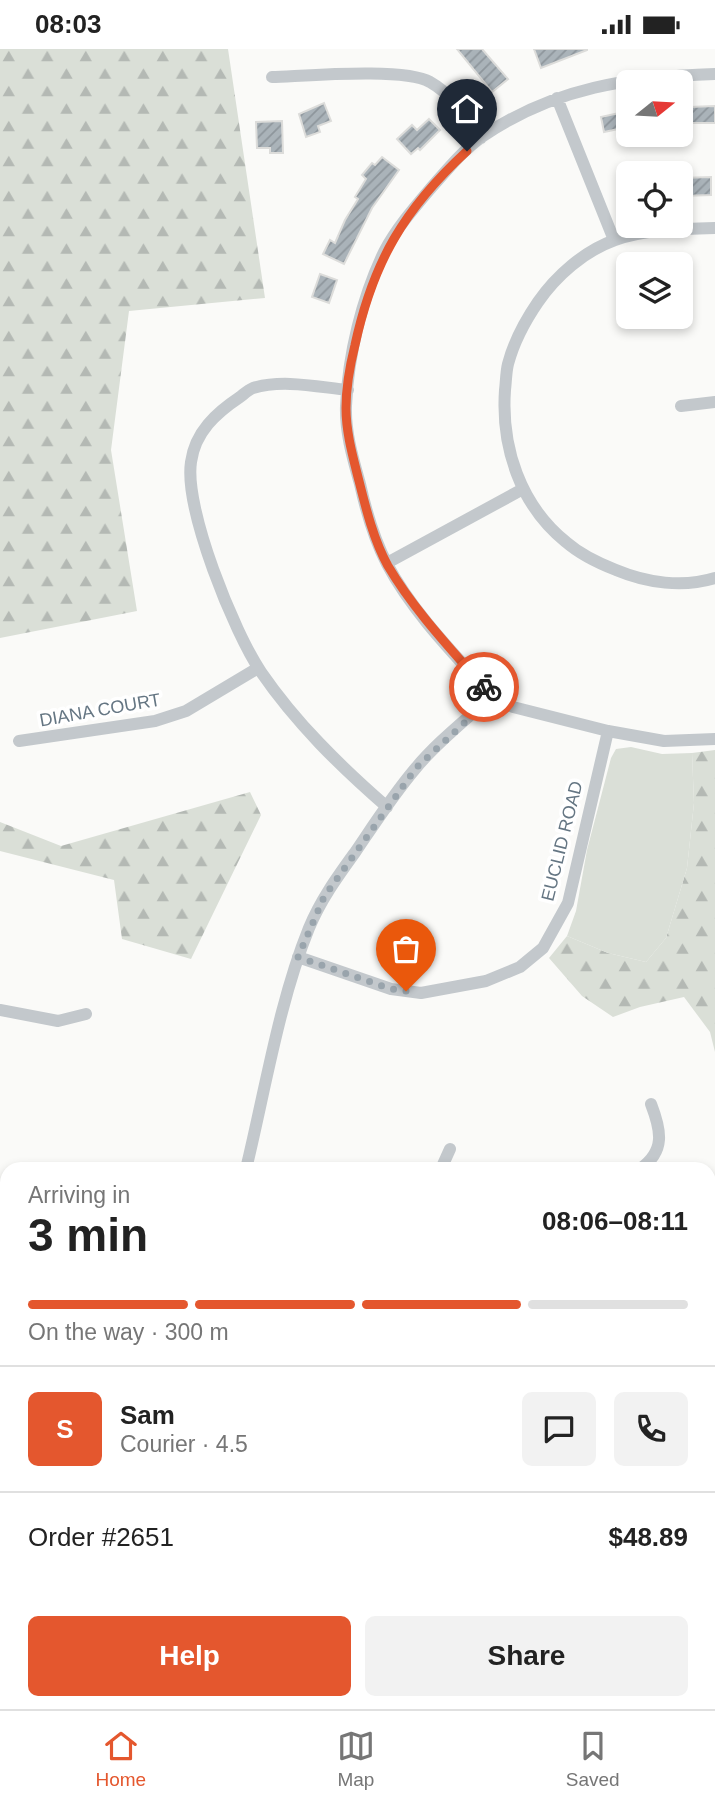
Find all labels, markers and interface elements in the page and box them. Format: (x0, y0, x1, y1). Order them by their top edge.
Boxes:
text: 08:03 (35, 9, 102, 39)
north arrow (616, 70, 693, 147)
map controls (616, 70, 693, 329)
pin (437, 79, 497, 151)
icon: home (448, 90, 486, 128)
button: locate (616, 161, 693, 238)
button: layers (616, 252, 693, 329)
courier (449, 652, 519, 722)
icon: bike (465, 668, 503, 706)
street label: DIANA COURT (38, 689, 162, 731)
street label: EUCLID ROAD (537, 779, 587, 903)
pin (376, 919, 436, 991)
icon: bag (387, 930, 425, 968)
text: Arriving in (28, 1182, 130, 1208)
text: 08:06–08:11 (542, 1206, 688, 1236)
text: 3 min (28, 1209, 148, 1261)
text: On the way · 300 m (28, 1319, 229, 1345)
button: chat (522, 1392, 596, 1466)
button: phone (614, 1392, 688, 1466)
text: Sam (120, 1400, 175, 1430)
text: S (56, 1414, 74, 1444)
text: Courier · 4.5 (120, 1431, 248, 1457)
text: Order #2651 (28, 1522, 174, 1552)
text: $48.89 (608, 1522, 688, 1552)
button: Help (28, 1616, 351, 1696)
button: Share (365, 1616, 688, 1696)
tab: Home (95, 1727, 146, 1791)
tab: Map (337, 1727, 375, 1791)
tab: Saved (566, 1727, 620, 1791)

